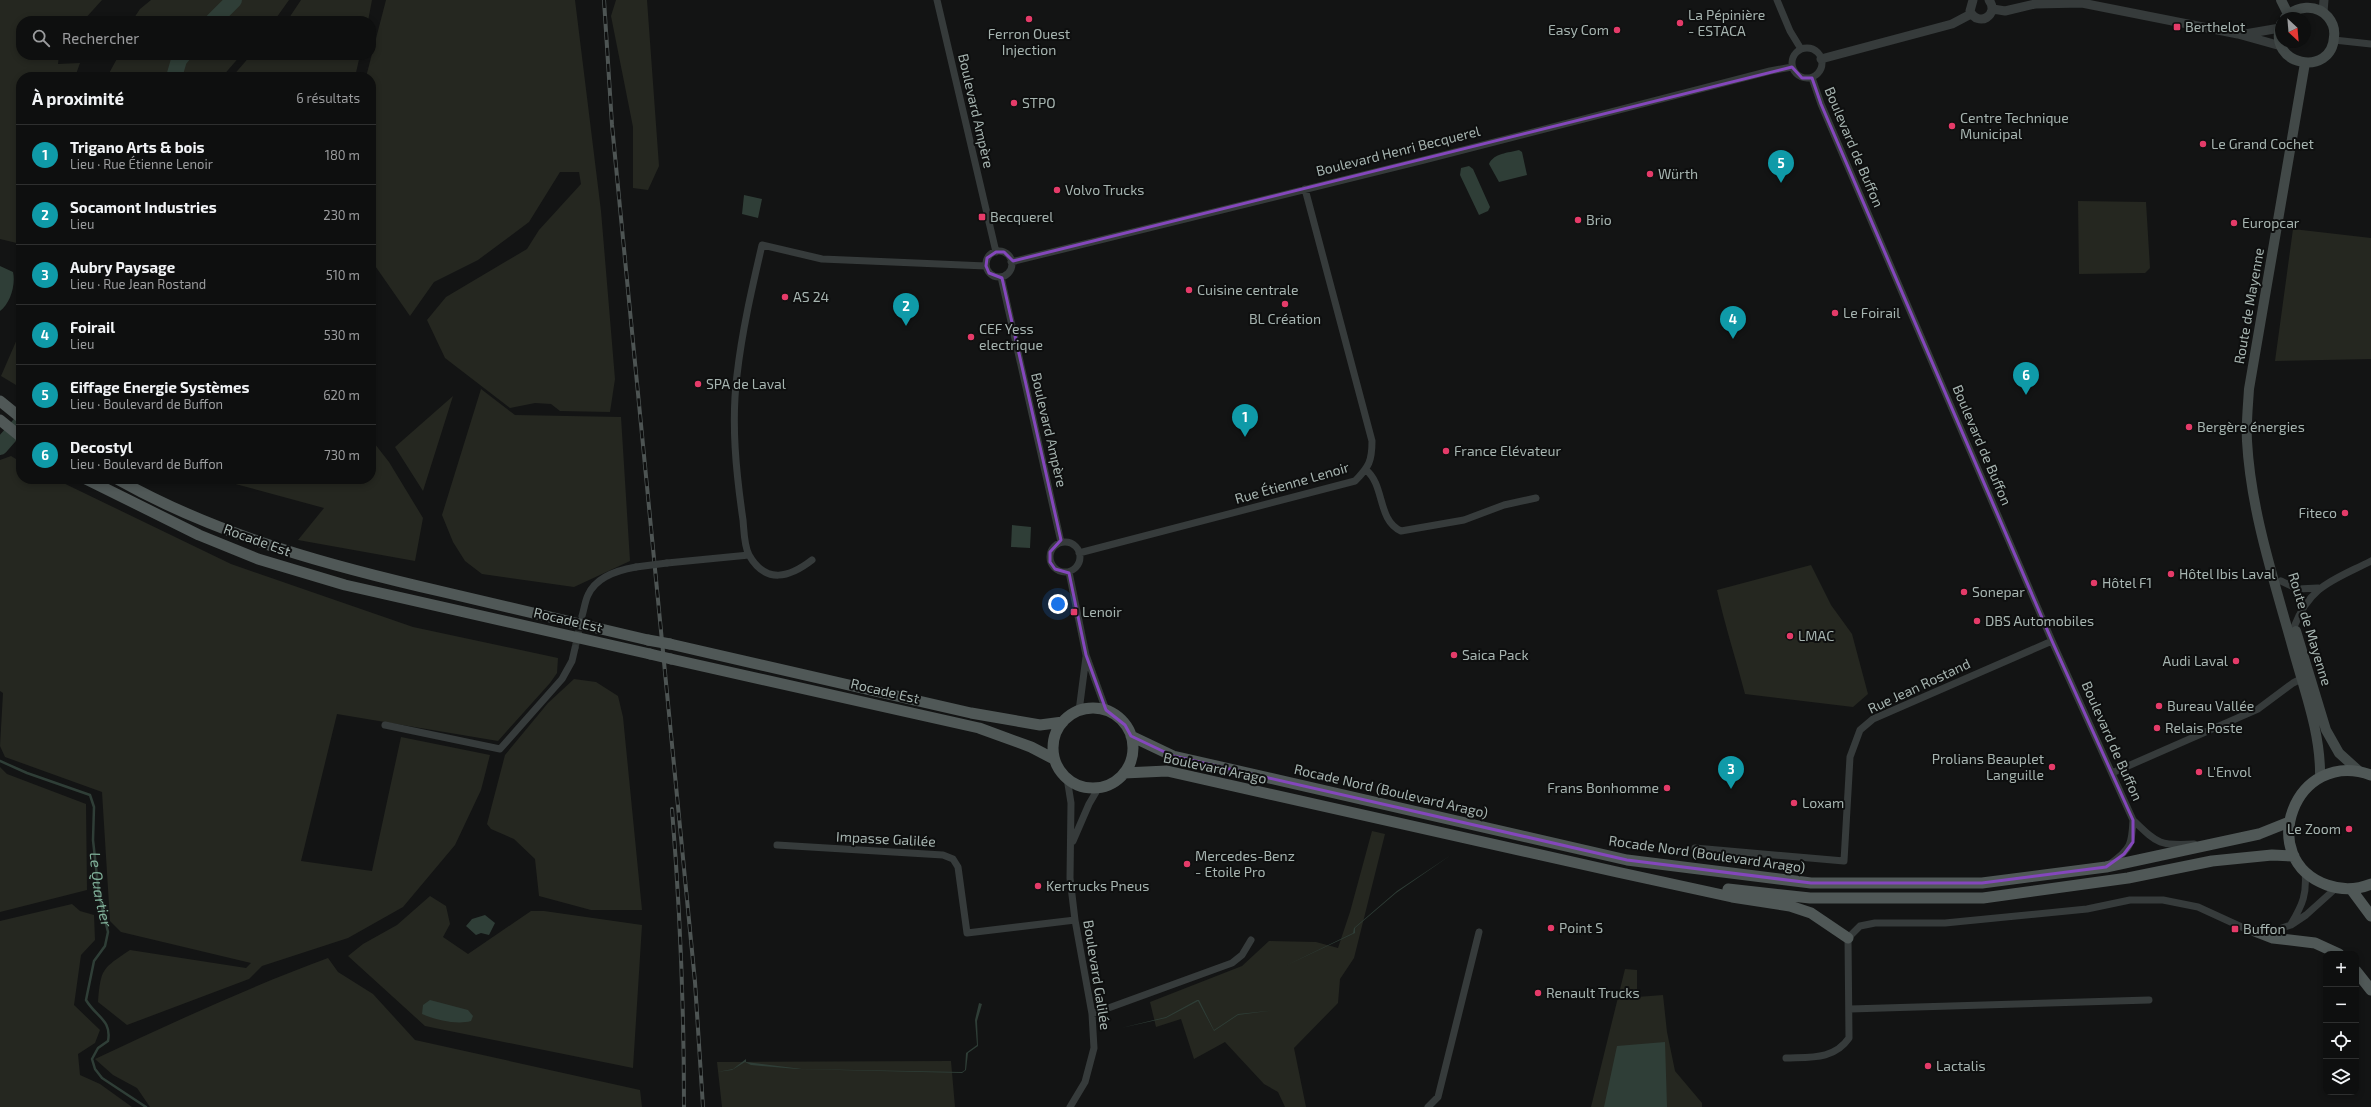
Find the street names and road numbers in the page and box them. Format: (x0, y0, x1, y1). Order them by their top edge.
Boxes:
street label: Boulevard Ampère (955, 52, 998, 170)
street label: Boulevard de Buffon (1821, 84, 1888, 210)
street label: Boulevard Henri Becquerel (1314, 122, 1483, 179)
street label: Route de Mayenne (2230, 246, 2267, 365)
street label: Boulevard Ampère (1028, 371, 1071, 489)
street label: Boulevard de Buffon (1949, 382, 2016, 508)
street label: Rue Étienne Lenoir (1233, 458, 1351, 507)
street label: Rocade Est (221, 520, 293, 559)
street label: Route de Mayenne (2285, 570, 2336, 688)
street label: Rocade Est (532, 603, 604, 636)
street label: Rue Jean Rostand (1865, 654, 1973, 717)
street label: Rocade Est (849, 674, 921, 707)
street label: Boulevard de Buffon (2078, 678, 2146, 803)
street label: Boulevard Arago (1162, 748, 1268, 787)
street label: Rocade Nord (Boulevard Arago) (1293, 760, 1490, 821)
street label: Impasse Galilée (836, 827, 936, 850)
street label: Rocade Nord (Boulevard Arago) (1608, 831, 1806, 876)
street label: Boulevard Galilée (1080, 919, 1115, 1031)

